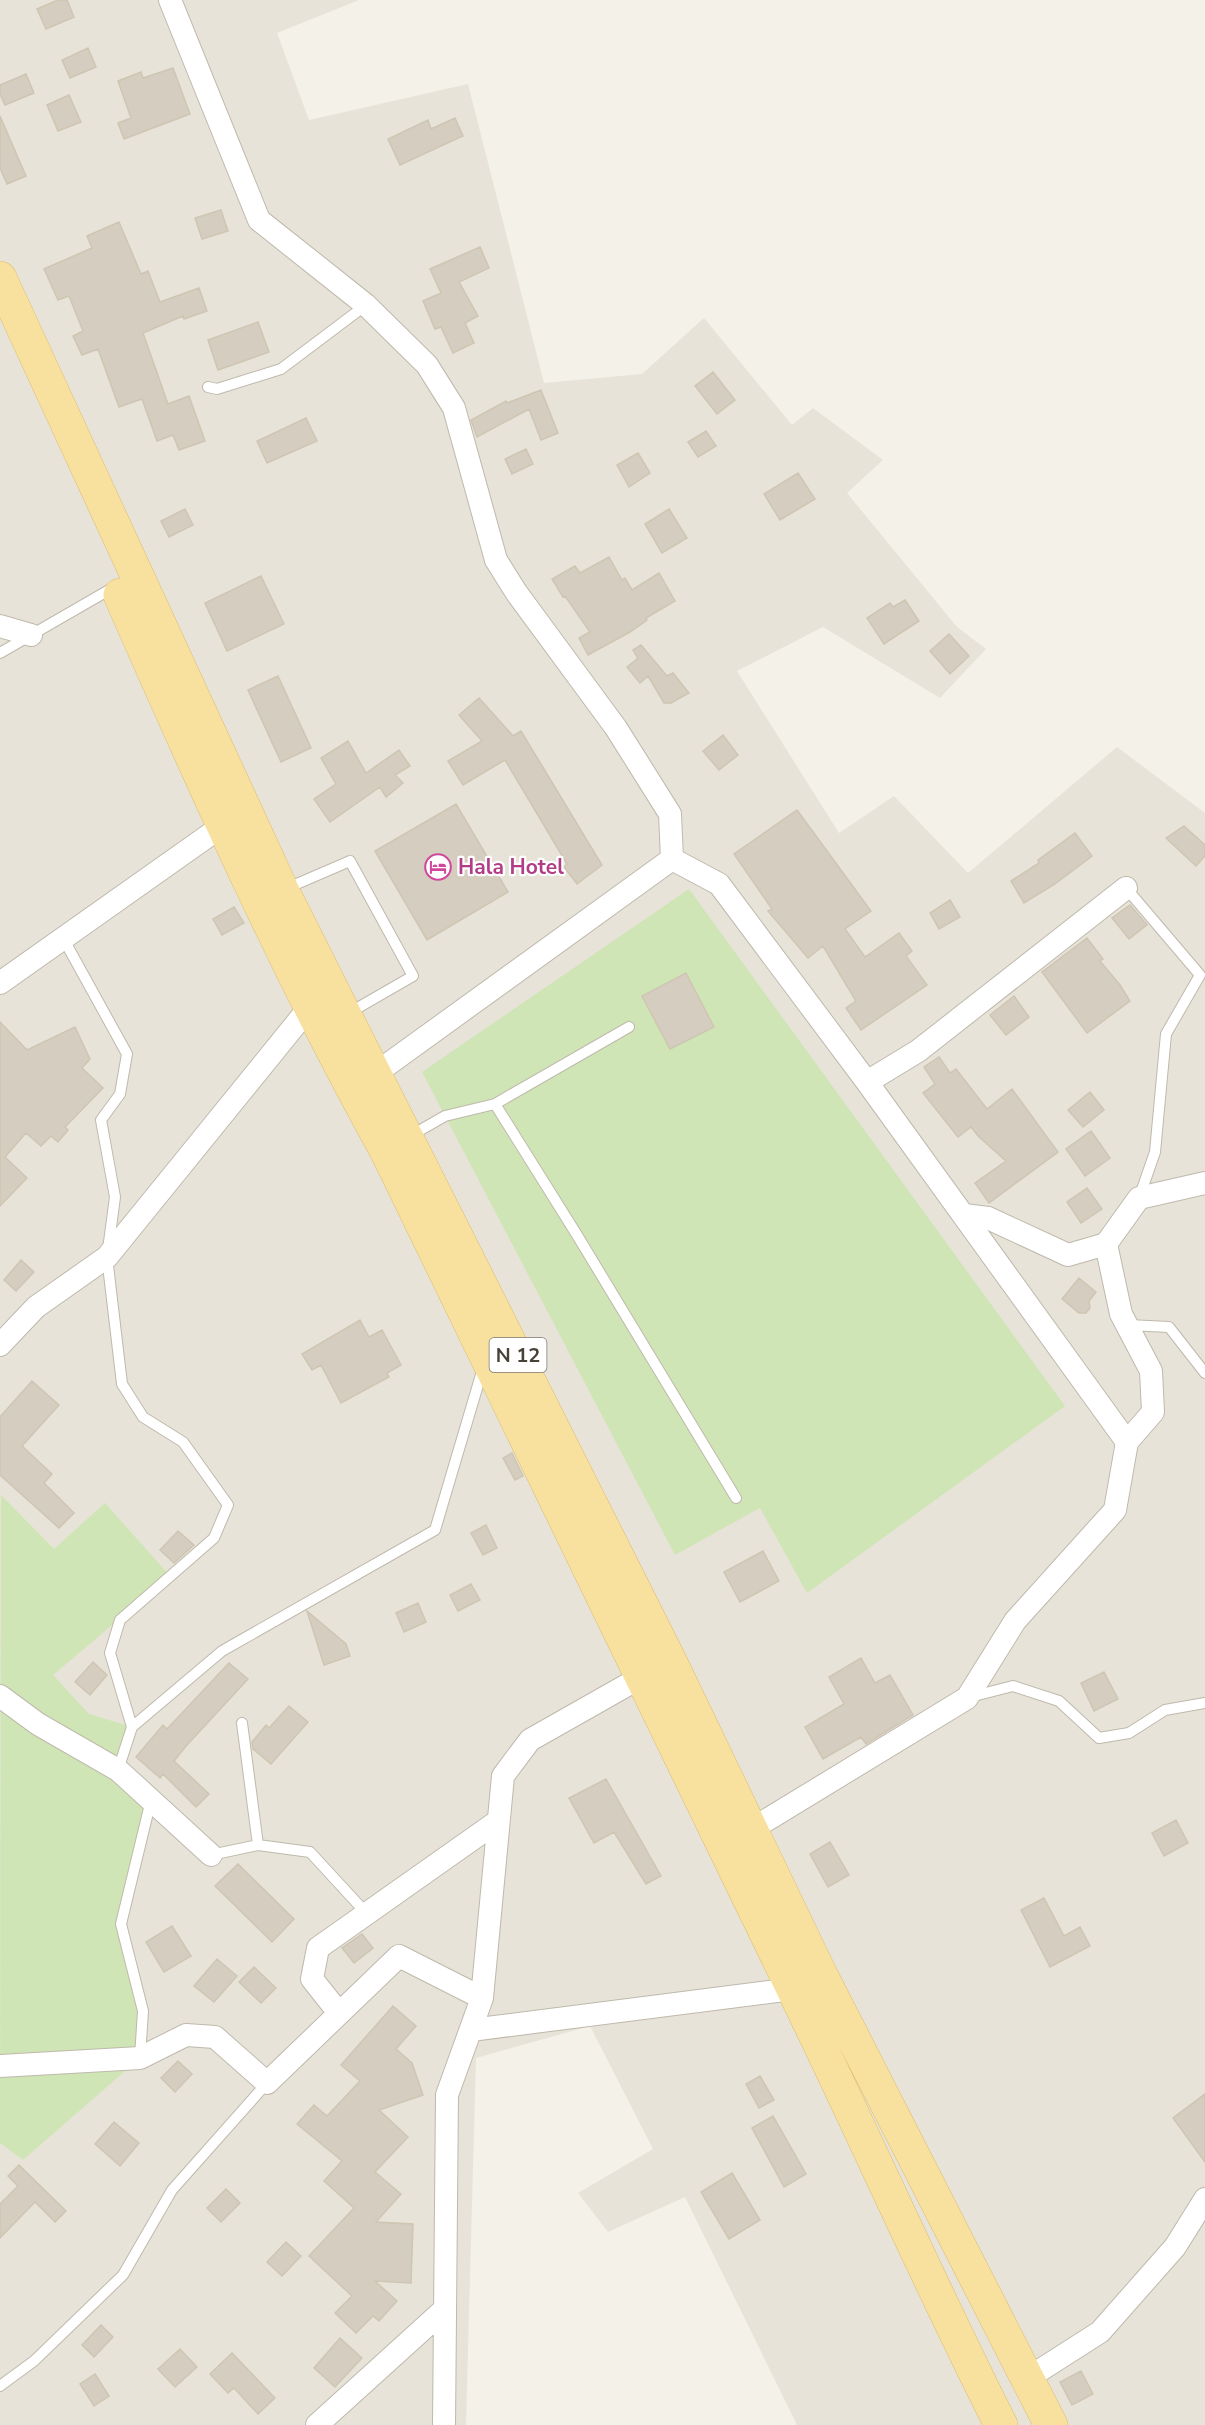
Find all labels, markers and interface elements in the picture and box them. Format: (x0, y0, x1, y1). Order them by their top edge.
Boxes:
hotel icon: Hala Hotel (423, 852, 453, 882)
place label: Hala Hotel (458, 853, 564, 881)
road number: N 12 (490, 1338, 546, 1372)

